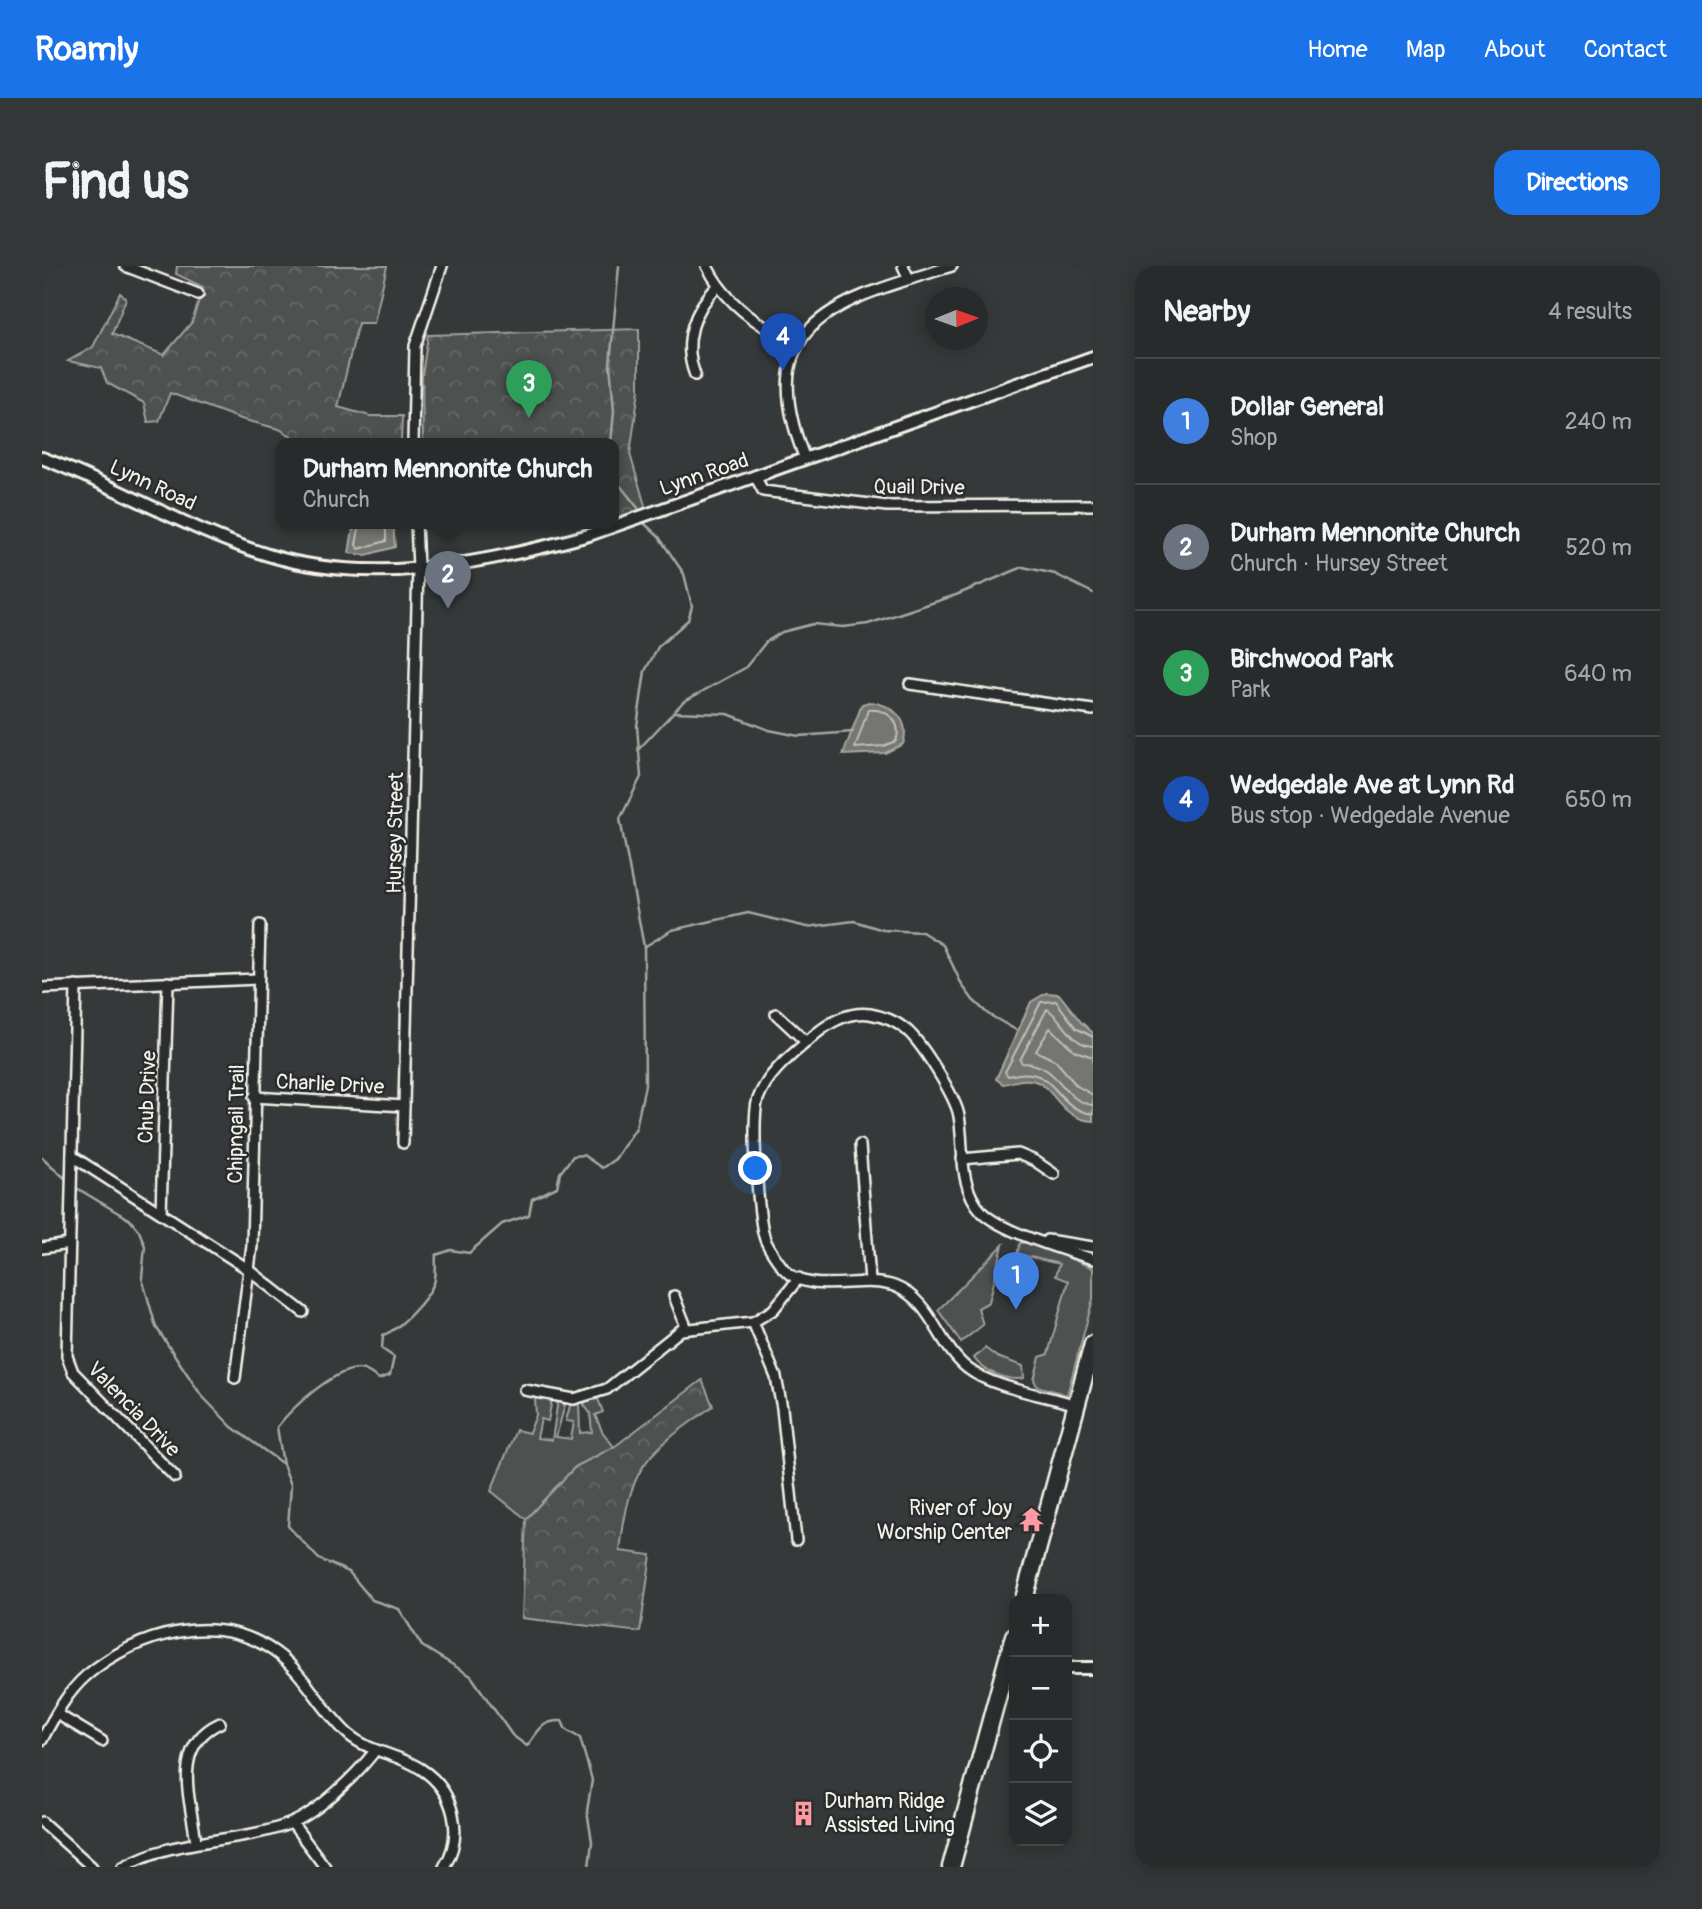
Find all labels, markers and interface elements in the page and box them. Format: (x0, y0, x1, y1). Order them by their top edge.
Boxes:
text: Roamly (35, 29, 138, 70)
text: Home (1307, 35, 1368, 64)
text: Map (1406, 35, 1446, 64)
text: About (1484, 35, 1546, 64)
text: Contact (1584, 35, 1667, 64)
button: Directions (1494, 150, 1660, 215)
text: Find us (42, 152, 189, 213)
north arrow (925, 287, 988, 350)
text: Nearby (1163, 293, 1250, 330)
text: 4 results (1548, 297, 1632, 326)
pin: 4 (760, 313, 806, 371)
pin: 3 (506, 360, 552, 418)
text: Dollar General (1230, 391, 1384, 423)
text: 1 (1182, 407, 1191, 436)
text: 240 m (1565, 407, 1632, 436)
text: Shop (1230, 423, 1278, 452)
popup (276, 438, 619, 529)
street label: Lynn Road (656, 447, 752, 502)
text: Durham Mennonite Church (302, 453, 593, 485)
street label: Lynn Road (105, 454, 200, 517)
street label: Quail Drive (873, 473, 966, 502)
text: Church (302, 485, 370, 514)
text: Durham Mennonite Church (1230, 517, 1520, 549)
text: 2 (1180, 533, 1192, 562)
text: 520 m (1566, 533, 1632, 562)
text: Church · Hursey Street (1230, 549, 1448, 578)
pin: 2 (425, 551, 471, 609)
text: Birchwood Park (1230, 643, 1393, 675)
text: 3 (1180, 659, 1192, 688)
text: 640 m (1564, 659, 1632, 688)
text: Park (1230, 675, 1270, 704)
text: Wedgedale Ave at Lynn Rd (1230, 769, 1515, 801)
street label: Hursey Street (381, 771, 410, 894)
text: 4 (1179, 785, 1193, 814)
text: 650 m (1565, 785, 1632, 814)
text: Bus stop · Wedgedale Avenue (1230, 801, 1510, 830)
street label: Chub Drive (132, 1049, 163, 1144)
street label: Chipngail Trail (222, 1064, 251, 1184)
street label: Charlie Drive (275, 1068, 386, 1101)
your location (738, 1151, 772, 1185)
pin: 1 (993, 1252, 1039, 1310)
street label: Valencia Drive (81, 1356, 186, 1463)
place label: River of Joy Worship Center (877, 1495, 1012, 1546)
temple icon: River of Joy Worship Center (1018, 1506, 1046, 1534)
map controls (1009, 1594, 1072, 1846)
button: + (1009, 1594, 1072, 1657)
button: − (1009, 1657, 1072, 1720)
button: locate (1009, 1720, 1072, 1783)
button: layers (1009, 1783, 1072, 1846)
place label: Durham Ridge Assisted Living (824, 1788, 955, 1839)
building icon: Durham Ridge Assisted Living (790, 1799, 818, 1827)

